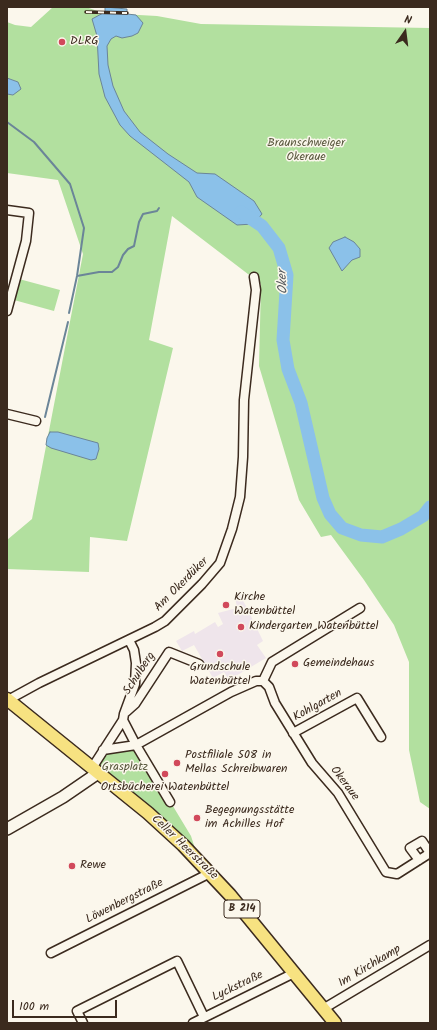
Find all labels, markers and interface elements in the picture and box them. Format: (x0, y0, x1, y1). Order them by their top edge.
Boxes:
text: N (402, 11, 413, 30)
north arrow (385, 12, 425, 52)
place label: DLRG (70, 35, 99, 49)
marker: DLRG (57, 37, 67, 47)
park label: Braunschweiger Okeraue (267, 137, 345, 165)
water label: Oker (276, 269, 292, 295)
street label: Am Okerdüker (152, 555, 212, 615)
place label: Kirche Watenbüttel (234, 591, 295, 619)
marker: Kirche Watenbüttel (221, 600, 231, 610)
place label: Kindergarten Watenbüttel (249, 620, 378, 634)
marker: Kindergarten Watenbüttel (236, 622, 246, 632)
marker: Grundschule Watenbüttel (215, 649, 225, 659)
street label: Schulberg (121, 650, 159, 698)
place label: Gemeindehaus (303, 657, 374, 671)
marker: Gemeindehaus (290, 659, 300, 669)
place label: Grundschule Watenbüttel (189, 661, 251, 689)
street label: Kohlgarten (291, 687, 345, 725)
place label: Postfiliale 508 in Mellas Schreibwaren (185, 749, 287, 777)
marker: Postfiliale 508 in Mellas Schreibwaren (172, 758, 182, 768)
park label: Grasplatz (102, 761, 148, 775)
street label: Okeraue (326, 764, 362, 804)
marker: Ortsbücherei Watenbüttel (160, 769, 170, 779)
place label: Ortsbücherei Watenbüttel (101, 781, 229, 795)
place label: Begegnungsstätte im Achilles Hof (205, 804, 294, 832)
street label: Celler Heerstraße (148, 813, 220, 883)
marker: Begegnungsstätte im Achilles Hof (192, 813, 202, 823)
place label: Rewe (80, 859, 106, 873)
marker: Rewe (67, 861, 77, 871)
street label: Löwenbergstraße (84, 876, 166, 928)
road number: B 214 (224, 900, 260, 918)
street label: Im Kirchkamp (336, 943, 404, 991)
street label: Lyckstraße (210, 968, 266, 1006)
scale bar (14, 992, 119, 1018)
text: 100 m (19, 997, 49, 1016)

